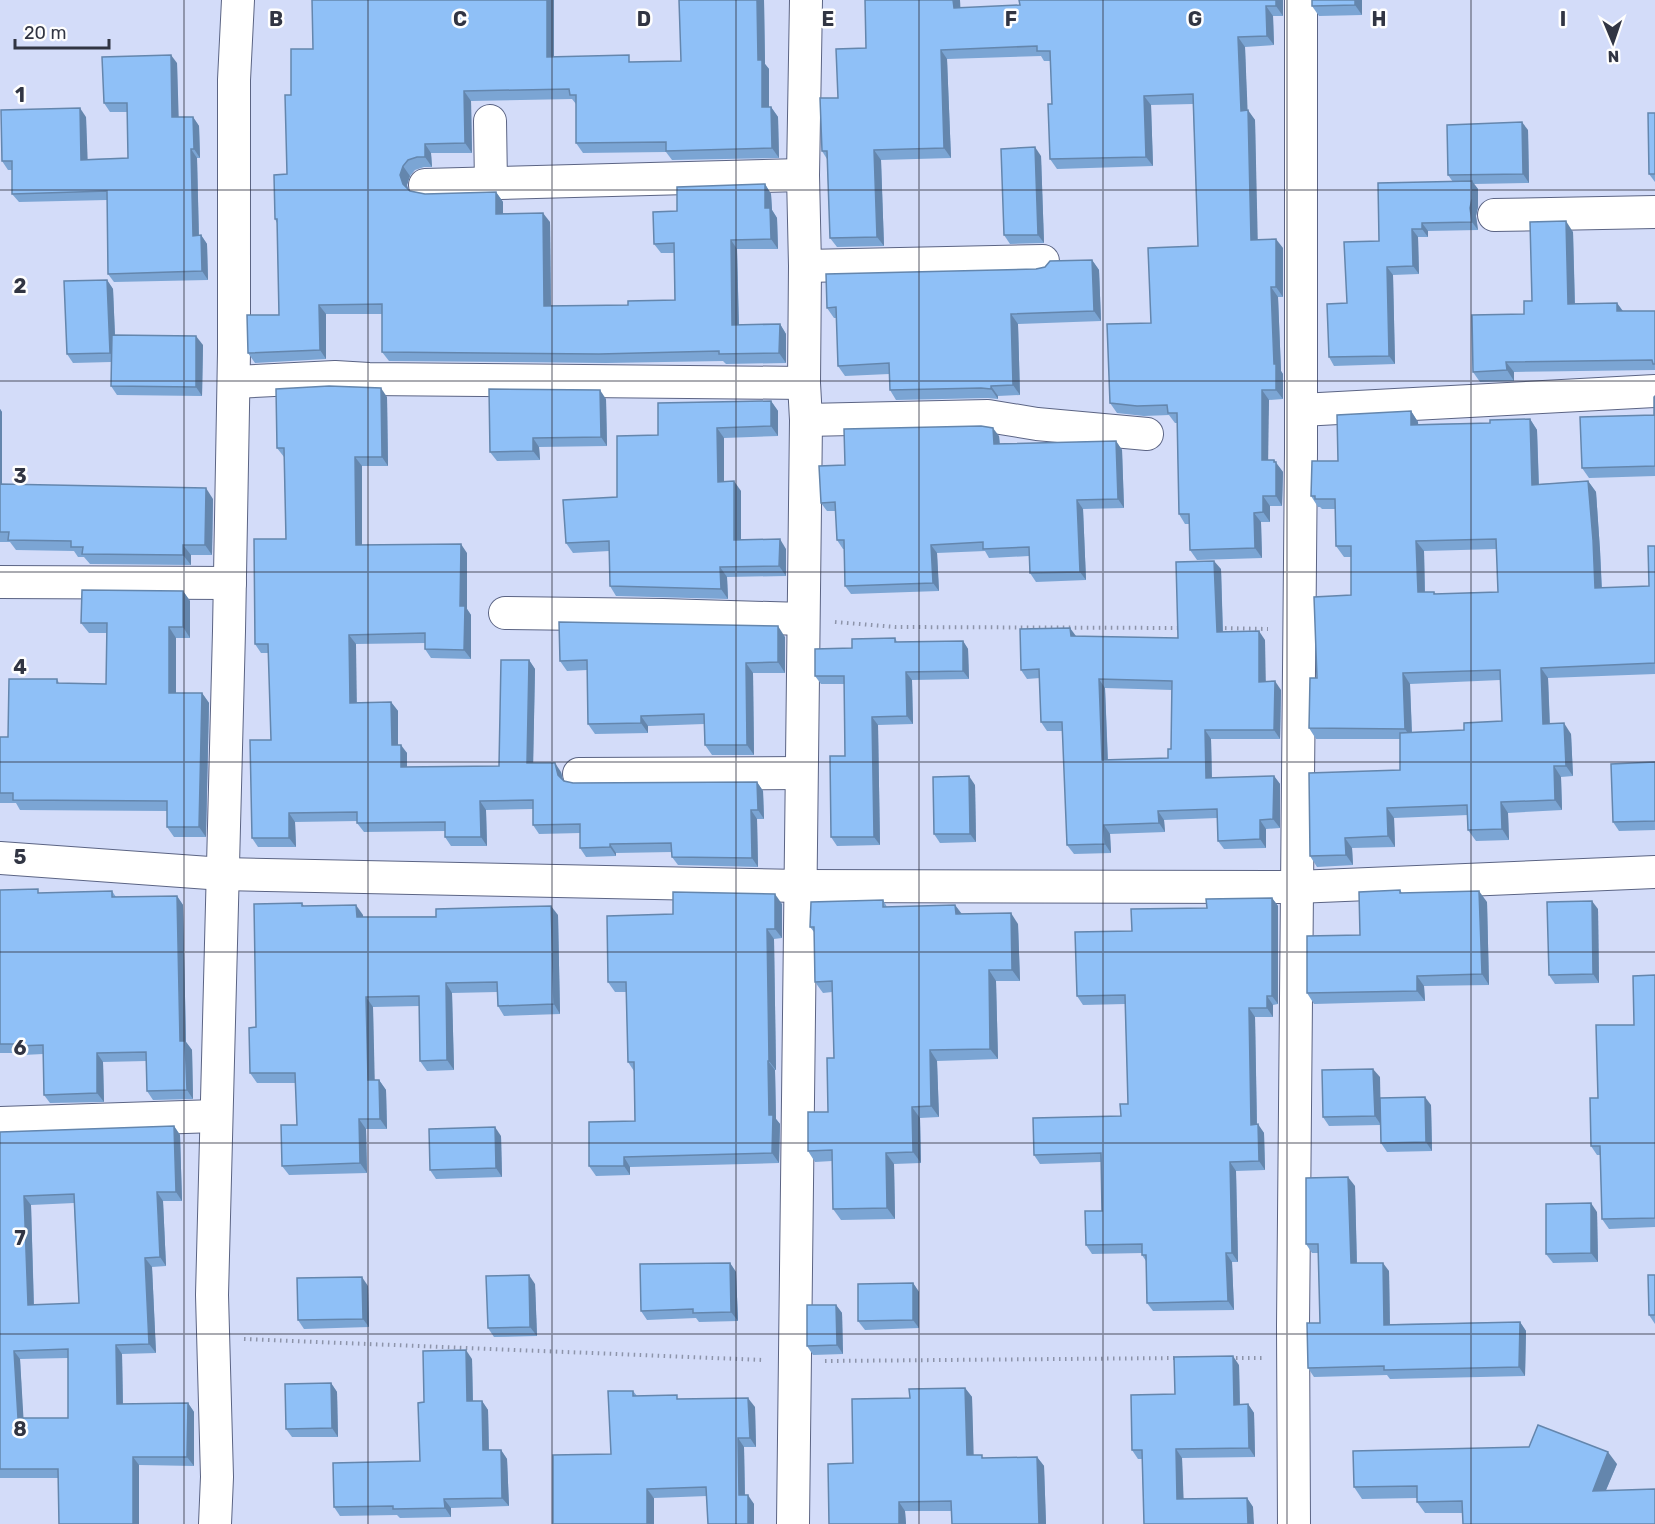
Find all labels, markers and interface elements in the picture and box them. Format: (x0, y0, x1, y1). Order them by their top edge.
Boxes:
text: B (269, 7, 283, 31)
text: C (453, 7, 467, 31)
text: D (637, 7, 651, 31)
text: E (822, 7, 834, 31)
text: F (1005, 7, 1017, 31)
text: G (1188, 7, 1202, 31)
text: H (1372, 7, 1386, 31)
text: I (1560, 7, 1566, 31)
scale bar (15, 12, 110, 50)
north arrow (1583, 12, 1643, 72)
text: 20 m (24, 22, 66, 44)
text: N (1607, 47, 1620, 66)
text: 1 (15, 83, 25, 107)
text: 2 (14, 274, 27, 298)
text: 3 (13, 464, 27, 488)
text: 4 (13, 655, 27, 679)
text: 5 (14, 845, 27, 869)
text: 6 (13, 1036, 27, 1060)
text: 7 (14, 1226, 26, 1250)
text: 8 (13, 1417, 27, 1441)

